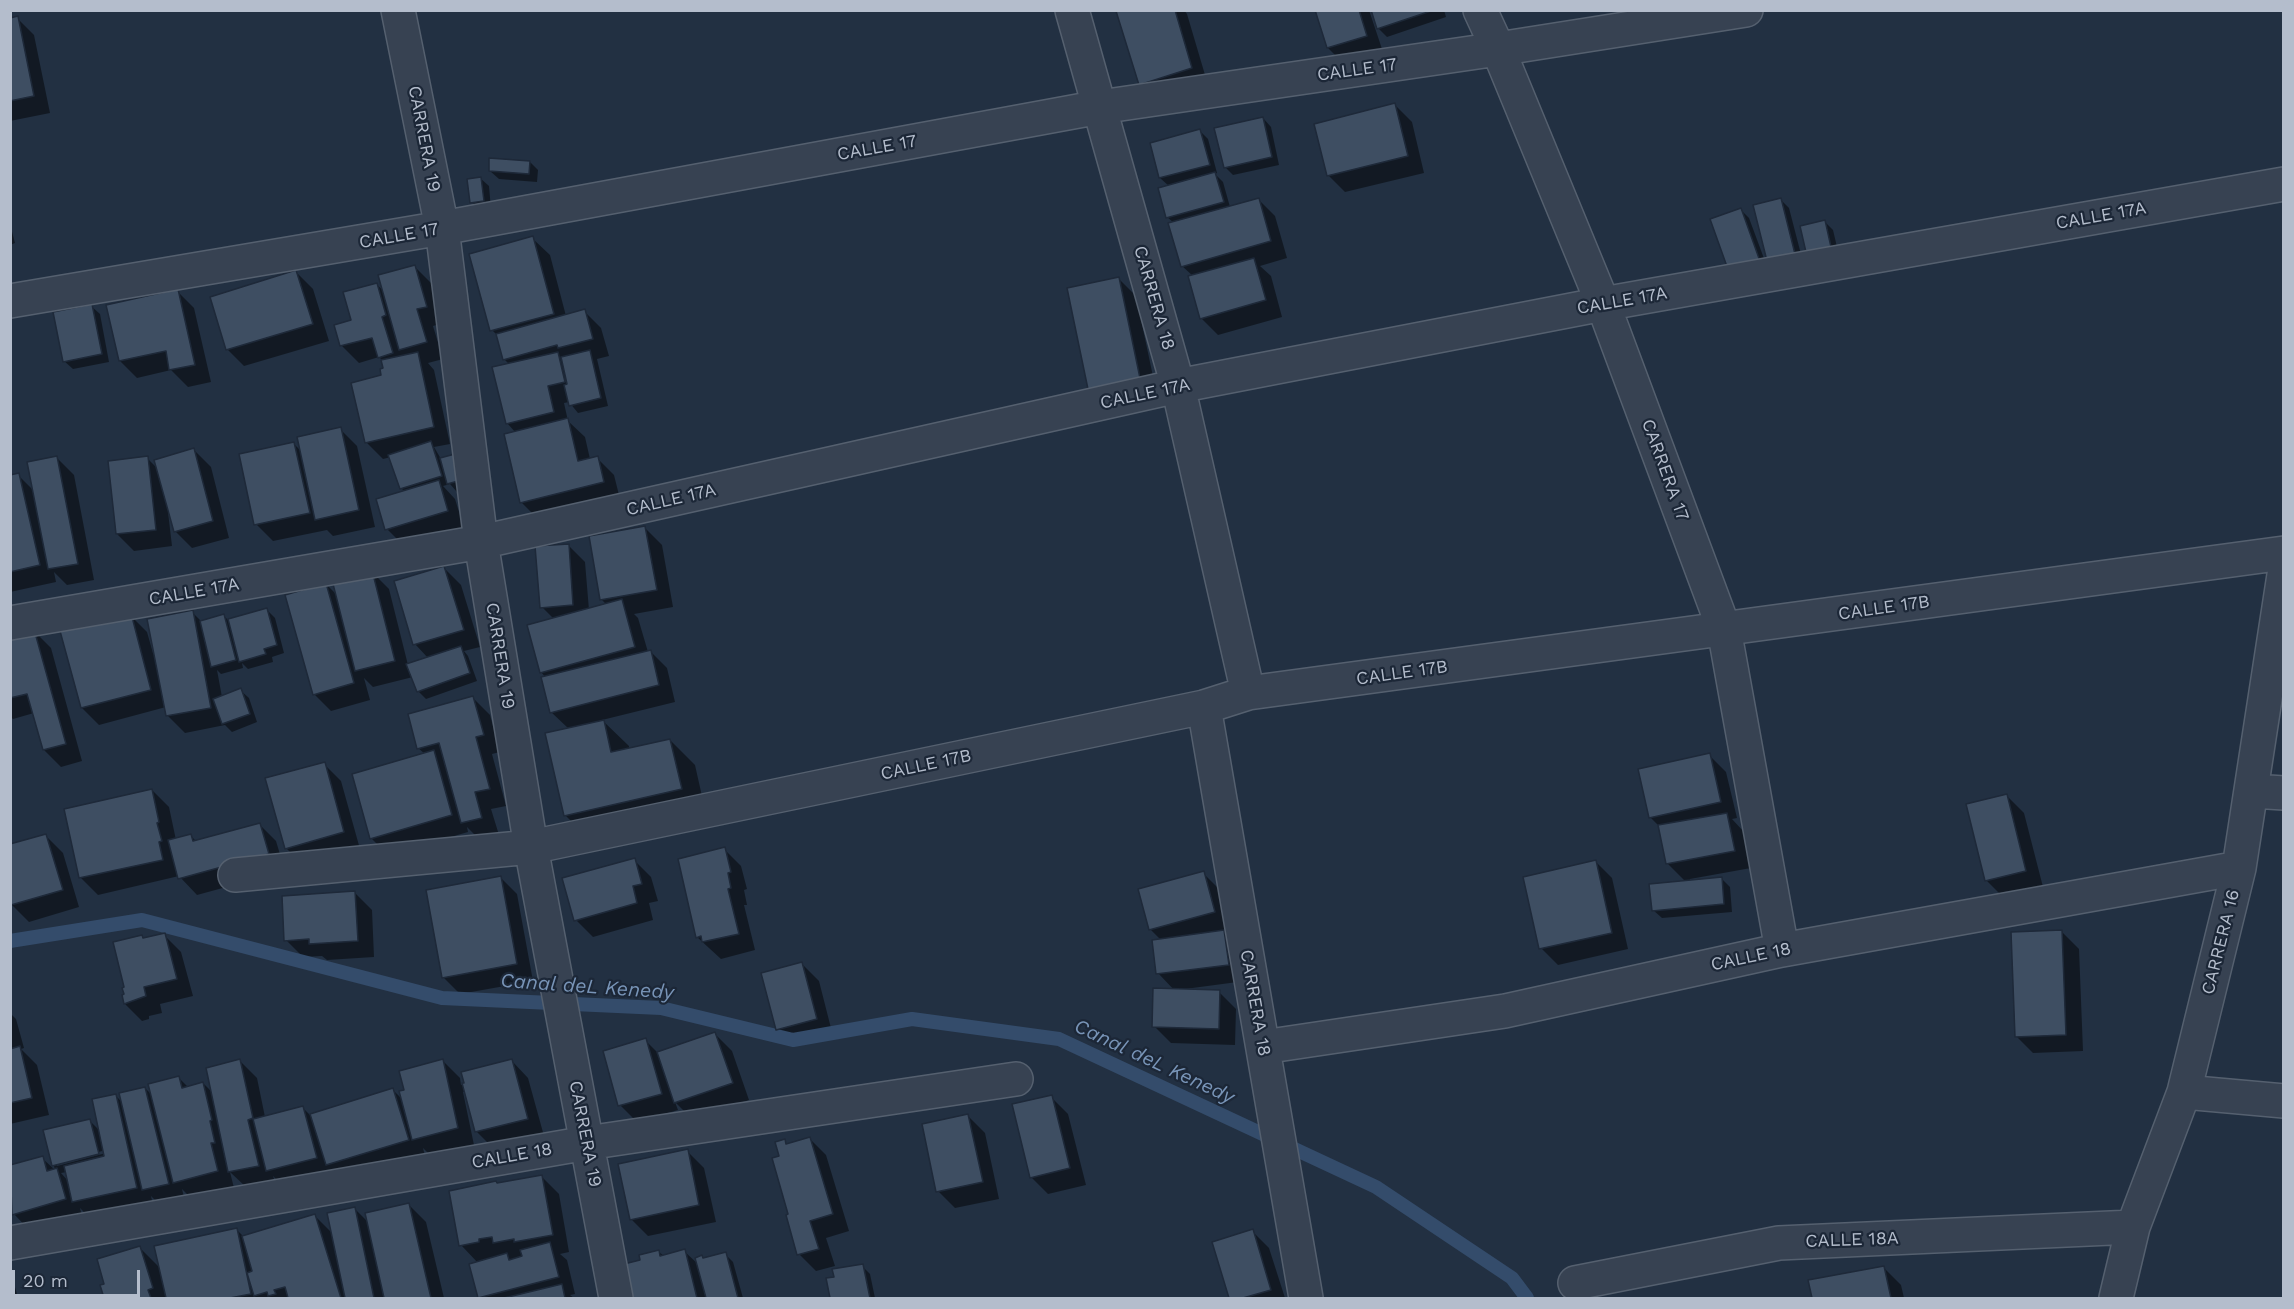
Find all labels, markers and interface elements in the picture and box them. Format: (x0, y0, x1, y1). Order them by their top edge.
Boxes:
street label: CALLE 17 (1316, 54, 1398, 86)
street label: CARRERA 19 (403, 84, 445, 194)
street label: CALLE 17 (835, 130, 919, 166)
street label: CALLE 17A (2054, 197, 2148, 235)
street label: CALLE 17 (357, 218, 441, 254)
street label: CARRERA 18 (1129, 243, 1179, 353)
street label: CALLE 17A (1575, 282, 1669, 320)
street label: CALLE 17A (1098, 374, 1192, 414)
street label: CARRERA 17 (1637, 416, 1693, 524)
street label: CALLE 17A (624, 479, 718, 521)
street label: CALLE 17A (147, 573, 241, 611)
street label: CALLE 17B (1837, 591, 1931, 625)
street label: CARRERA 19 (481, 601, 519, 711)
street label: CALLE 17B (1355, 656, 1449, 690)
street label: CALLE 17B (879, 745, 973, 785)
street label: CARRERA 16 (2198, 887, 2244, 997)
street label: CALLE 18 (1709, 938, 1793, 976)
street label: CARRERA 18 (1235, 948, 1275, 1058)
water label: Canal deL Kenedy (499, 969, 675, 1005)
water label: Canal deL Kenedy (1070, 1014, 1238, 1110)
street label: CARRERA 19 (564, 1079, 606, 1189)
street label: CALLE 18 (470, 1138, 554, 1174)
street label: CALLE 18A (1805, 1228, 1899, 1252)
scale bar (15, 1258, 142, 1296)
text: 20 m (23, 1270, 68, 1291)

